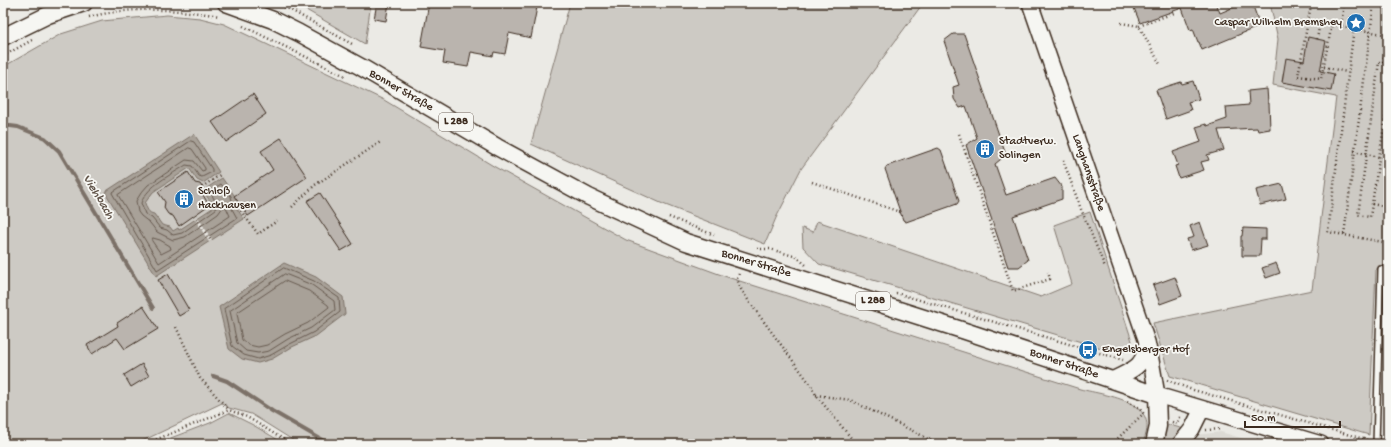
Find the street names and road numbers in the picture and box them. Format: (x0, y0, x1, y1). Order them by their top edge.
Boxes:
street label: Bonner Straße (365, 66, 436, 115)
road number: L 288 (439, 113, 473, 131)
street label: Langhansstraße (1068, 133, 1108, 214)
street label: Bonner Straße (719, 246, 793, 281)
road number: L 288 (856, 292, 890, 310)
street label: Bonner Straße (1027, 345, 1101, 383)

